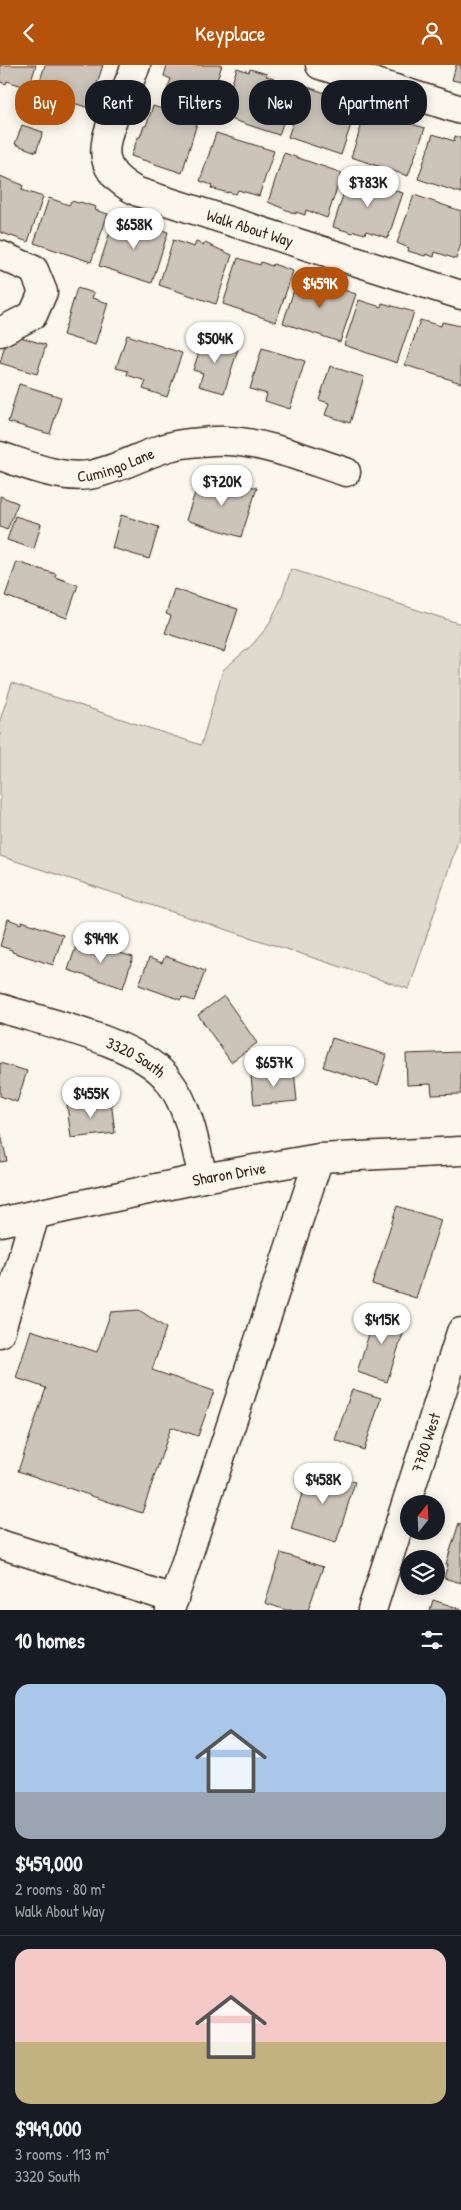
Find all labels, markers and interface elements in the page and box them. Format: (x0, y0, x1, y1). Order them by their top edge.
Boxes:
text: Keyplace (195, 18, 266, 48)
icon: back (15, 19, 43, 47)
icon: person (418, 19, 446, 47)
chip: Buy (15, 80, 75, 125)
chip: Rent (85, 80, 151, 125)
chip: Filters (161, 80, 239, 125)
chip: New (249, 80, 311, 125)
chip: Apartment (321, 80, 427, 125)
pin: $783K (333, 165, 403, 208)
text: $783K (349, 171, 387, 193)
street label: Walk About Way (204, 204, 297, 252)
pin: $658K (99, 207, 169, 250)
text: $658K (116, 213, 152, 235)
pin: $459K (285, 267, 355, 309)
text: $459K (302, 272, 338, 294)
pin: $504K (180, 321, 250, 364)
text: $504K (197, 327, 233, 349)
street label: Cumingo Lane (77, 442, 158, 487)
pin: $720K (187, 465, 257, 507)
text: $720K (202, 470, 242, 492)
pin: $949K (66, 921, 136, 964)
text: $949K (84, 927, 118, 949)
street label: 3320 South (103, 1031, 171, 1082)
pin: $657K (239, 1045, 309, 1088)
text: $657K (255, 1051, 293, 1073)
pin: $455K (56, 1077, 126, 1119)
text: $455K (73, 1082, 109, 1104)
street label: Sharon Drive (190, 1156, 268, 1191)
pin: $415K (347, 1303, 417, 1345)
text: $415K (364, 1308, 400, 1330)
street label: 7780 West (406, 1409, 446, 1475)
pin: $458K (288, 1463, 358, 1505)
text: $458K (305, 1468, 341, 1490)
north arrow (400, 1495, 445, 1540)
map controls (400, 1495, 445, 1595)
button: layers (400, 1550, 445, 1595)
text: 10 homes (15, 1626, 85, 1655)
icon: filters (418, 1626, 446, 1654)
icon: home (186, 1716, 276, 1806)
text: $459,000 (15, 1849, 83, 1878)
text: 2 rooms · 80 m² (15, 1878, 105, 1900)
text: Walk About Way (15, 1900, 105, 1922)
icon: home (186, 1982, 276, 2072)
text: $949,000 (15, 2114, 81, 2143)
text: 3 rooms · 113 m² (15, 2143, 110, 2165)
text: 3320 South (15, 2165, 80, 2187)

